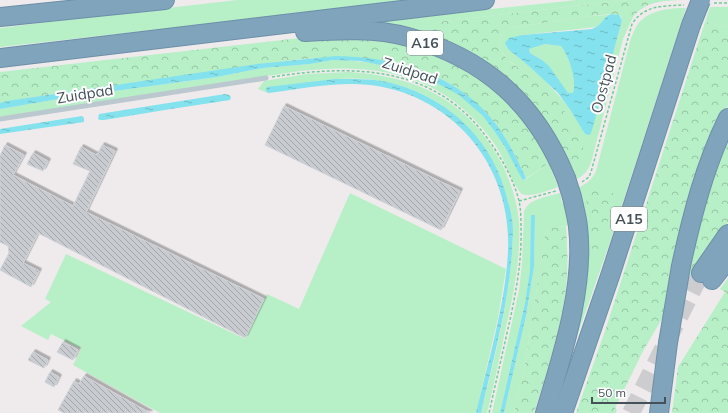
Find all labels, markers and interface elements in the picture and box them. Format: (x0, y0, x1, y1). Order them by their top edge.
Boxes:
road number: A16 (407, 31, 443, 55)
street label: Zuidpad (380, 53, 440, 88)
street label: Oostpad (587, 53, 620, 115)
street label: Zuidpad (55, 80, 115, 107)
road number: A15 (611, 207, 647, 231)
scale bar (592, 379, 665, 405)
text: 50 m (598, 385, 626, 400)

